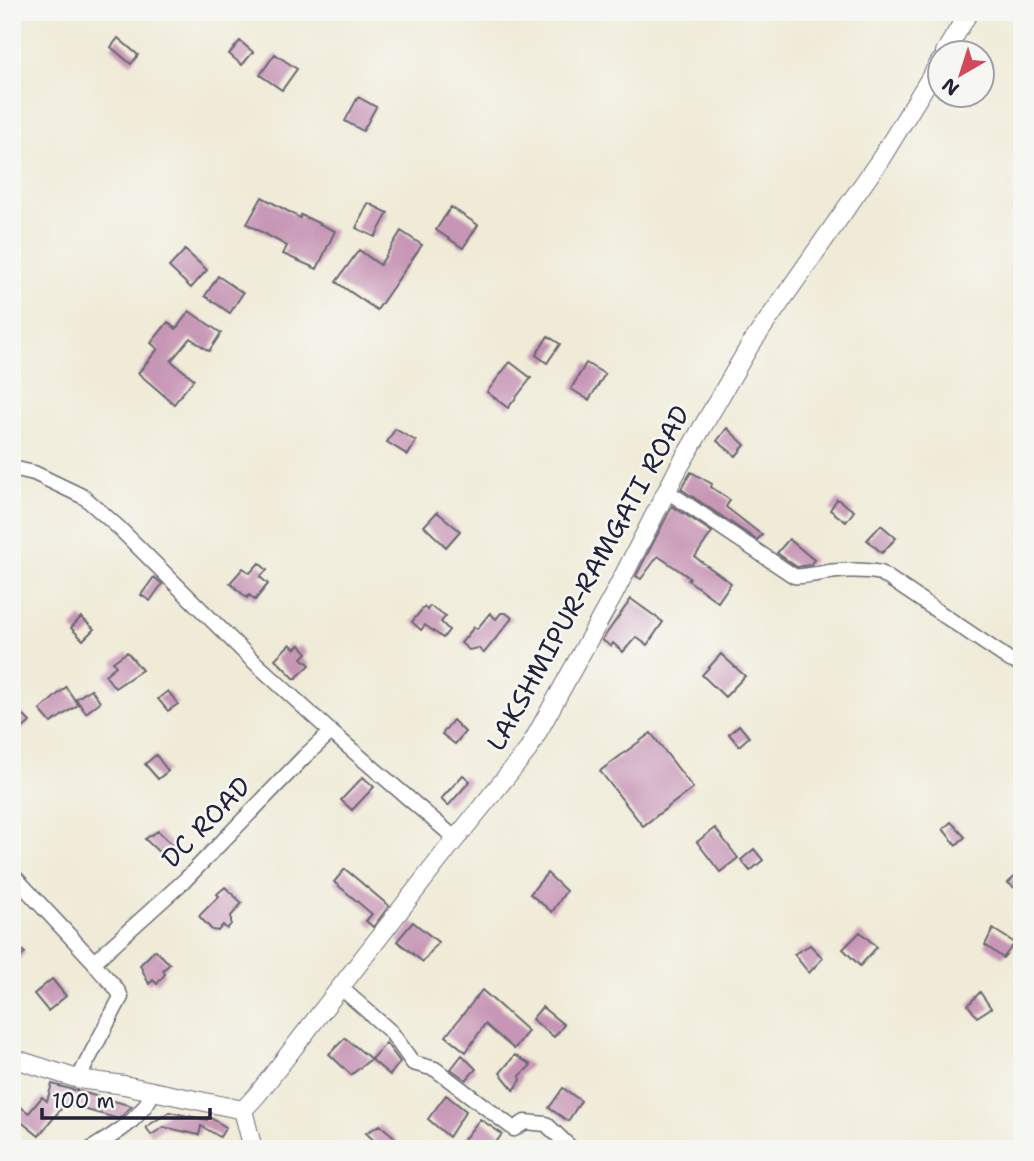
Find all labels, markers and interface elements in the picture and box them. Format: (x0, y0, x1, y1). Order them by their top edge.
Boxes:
north arrow (926, 38, 996, 108)
text: N (937, 72, 964, 101)
street label: LAKSHMIPUR-RAMGATI ROAD (478, 399, 697, 757)
street label: DC ROAD (153, 768, 258, 875)
scale bar (42, 1077, 210, 1121)
text: 100 m (52, 1087, 115, 1115)

